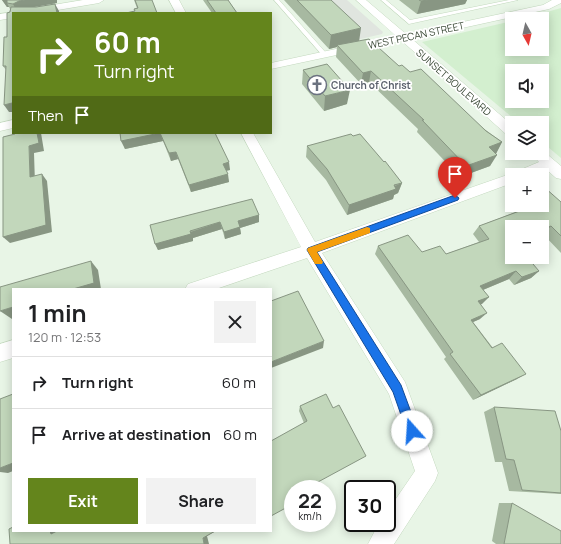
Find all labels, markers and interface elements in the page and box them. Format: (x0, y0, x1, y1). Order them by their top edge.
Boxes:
north arrow (505, 12, 549, 56)
map controls (505, 12, 549, 264)
street label: WEST PECAN STREET (367, 18, 465, 52)
text: 60 m (94, 23, 161, 61)
icon: right (28, 28, 80, 80)
street label: SUNSET BOULEVARD (413, 45, 495, 119)
text: Turn right (94, 59, 175, 83)
button: sound (505, 64, 549, 108)
church icon: Church of Christ (306, 74, 328, 96)
place label: Church of Christ (331, 78, 411, 92)
icon: arrive (71, 104, 93, 126)
text: Then (28, 105, 63, 126)
button: layers (505, 116, 549, 160)
pin (438, 157, 472, 198)
icon: arrive (444, 163, 466, 185)
button: + (505, 168, 549, 212)
button: − (505, 220, 549, 264)
text: 1 min (28, 296, 87, 329)
button: close (214, 301, 256, 343)
text: 120 m · 12:53 (28, 328, 101, 346)
icon: right (28, 372, 50, 394)
text: Turn right (62, 372, 133, 393)
text: 60 m (222, 372, 256, 393)
position arrow (391, 410, 433, 452)
icon: arrive (28, 424, 50, 446)
text: Arrive at destination (62, 424, 211, 445)
text: 60 m (223, 424, 257, 445)
button: Exit (28, 478, 138, 524)
button: Share (146, 478, 256, 524)
speed limit sign: 30 (344, 480, 396, 532)
text: 22 (298, 487, 322, 514)
text: km/h (298, 509, 322, 523)

